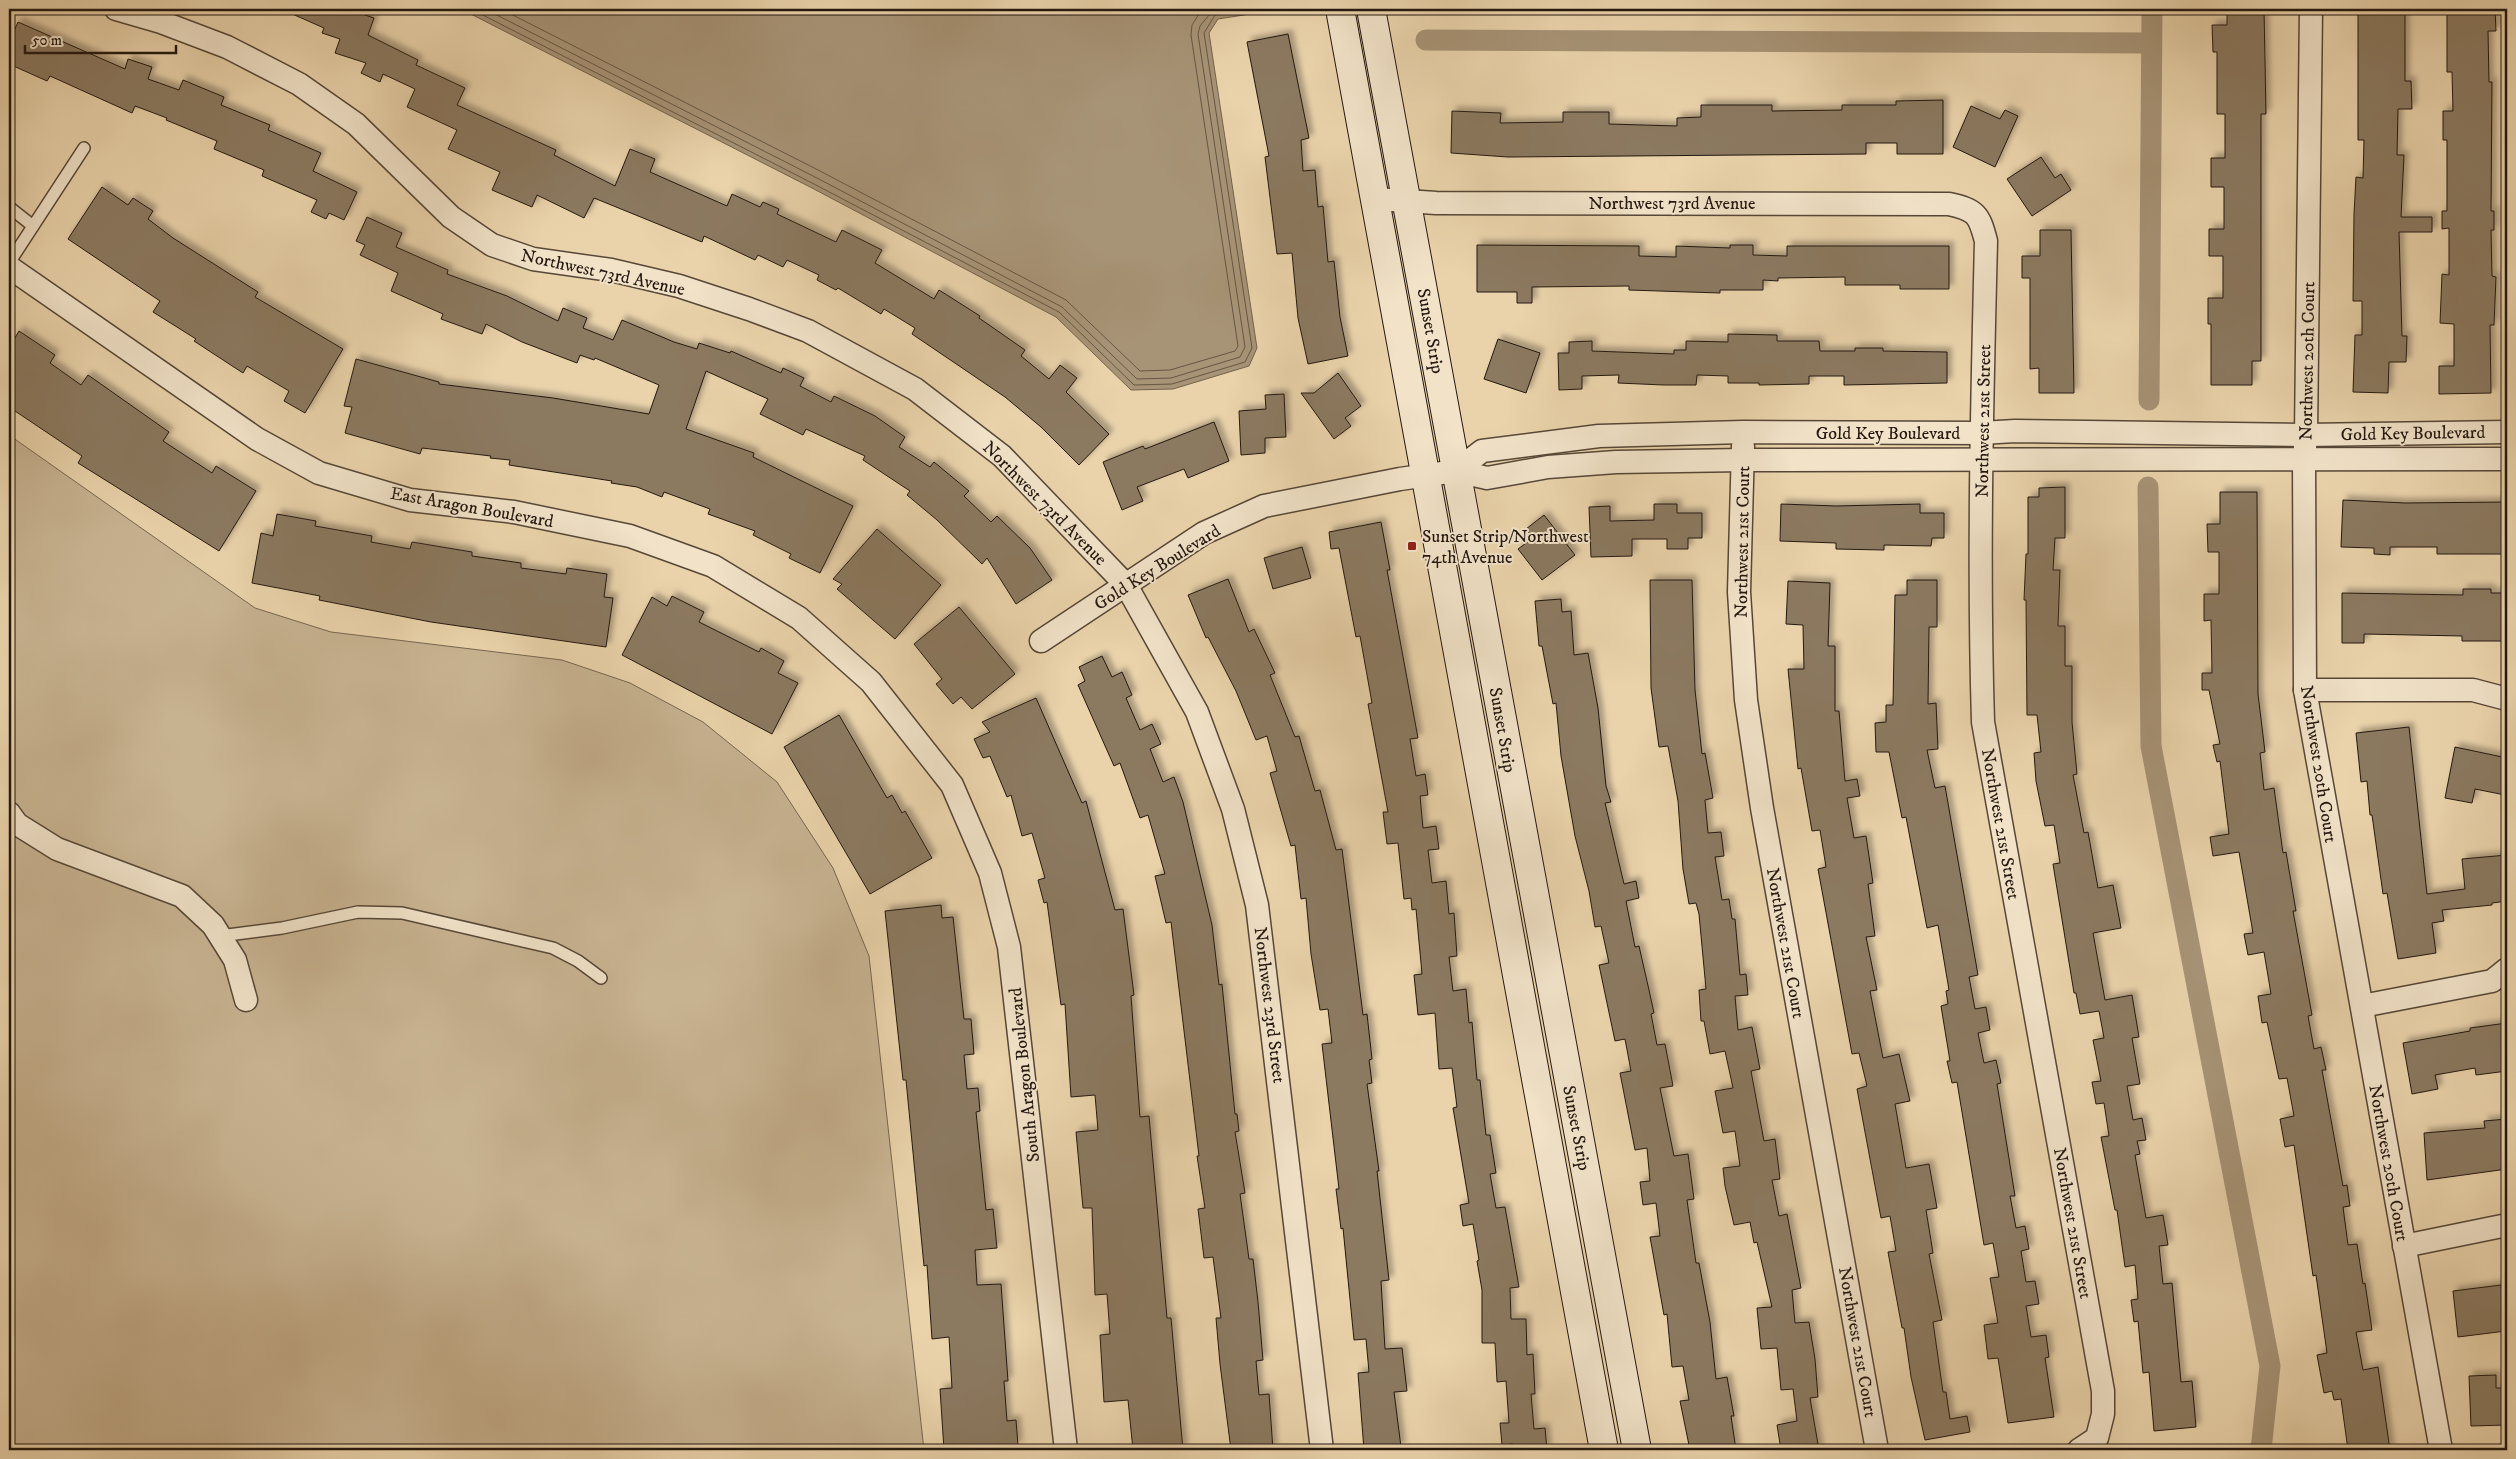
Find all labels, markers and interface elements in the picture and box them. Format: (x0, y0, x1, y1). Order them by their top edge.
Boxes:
scale bar (25, 22, 176, 54)
text: 50 m (32, 31, 62, 50)
street label: Northwest 73rd Avenue (1588, 193, 1756, 215)
street label: Northwest 73rd Avenue (519, 245, 687, 301)
street label: Northwest 20th Court (2296, 281, 2320, 441)
street label: Sunset Strip (1412, 287, 1448, 376)
street label: Northwest 21st Street (1972, 344, 1996, 498)
street label: Gold Key Boulevard (2341, 422, 2486, 446)
street label: Gold Key Boulevard (1816, 423, 1960, 445)
street label: Northwest 73rd Avenue (977, 437, 1111, 571)
street label: Northwest 21st Court (1731, 465, 1755, 618)
street label: East Aragon Boulevard (388, 483, 555, 533)
street label: Gold Key Boulevard (1090, 520, 1225, 616)
place label: Sunset Strip/Northwest 74th Avenue (1422, 526, 1589, 569)
marker: Sunset Strip/Northwest 74th Avenue (1406, 540, 1418, 552)
street label: Northwest 20th Court (2295, 684, 2341, 845)
street label: Sunset Strip (1484, 686, 1520, 775)
street label: Northwest 21st Street (1976, 747, 2024, 902)
street label: Northwest 21st Court (1761, 866, 1809, 1020)
street label: Northwest 23rd Street (1249, 926, 1290, 1085)
street label: South Aragon Boulevard (1005, 987, 1045, 1163)
street label: Northwest 20th Court (2363, 1083, 2413, 1244)
street label: Sunset Strip (1557, 1084, 1595, 1173)
street label: Northwest 21st Street (2048, 1146, 2096, 1301)
street label: Northwest 21st Court (1833, 1265, 1881, 1419)

